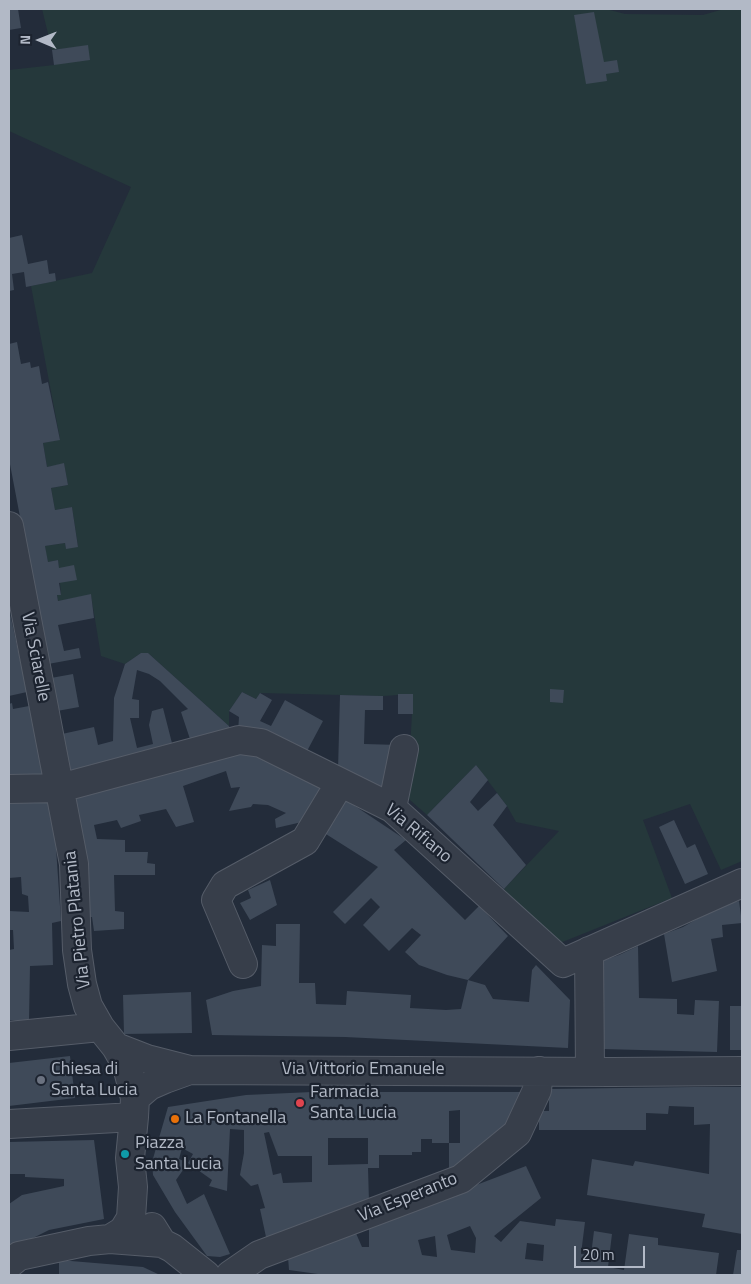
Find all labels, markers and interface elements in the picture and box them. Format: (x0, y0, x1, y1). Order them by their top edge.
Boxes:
north arrow (15, 15, 65, 65)
text: N (14, 35, 35, 45)
street label: Via Sciarelle (16, 611, 54, 703)
street label: Via Rifiano (380, 800, 456, 868)
street label: Via Pietro Platania (60, 850, 96, 990)
place label: Chiesa di Santa Lucia (51, 1059, 138, 1102)
street label: Via Vittorio Emanuele (281, 1059, 445, 1081)
marker: Chiesa di Santa Lucia (35, 1074, 47, 1086)
place label: Farmacia Santa Lucia (310, 1082, 397, 1124)
marker: Farmacia Santa Lucia (294, 1097, 306, 1109)
place label: La Fontanella (185, 1108, 286, 1130)
marker: La Fontanella (169, 1113, 181, 1125)
place label: Piazza Santa Lucia (135, 1133, 222, 1176)
marker: Piazza Santa Lucia (119, 1148, 131, 1160)
street label: Via Esperanto (355, 1168, 461, 1228)
scale bar (576, 1236, 647, 1268)
text: 20 m (582, 1243, 615, 1266)

